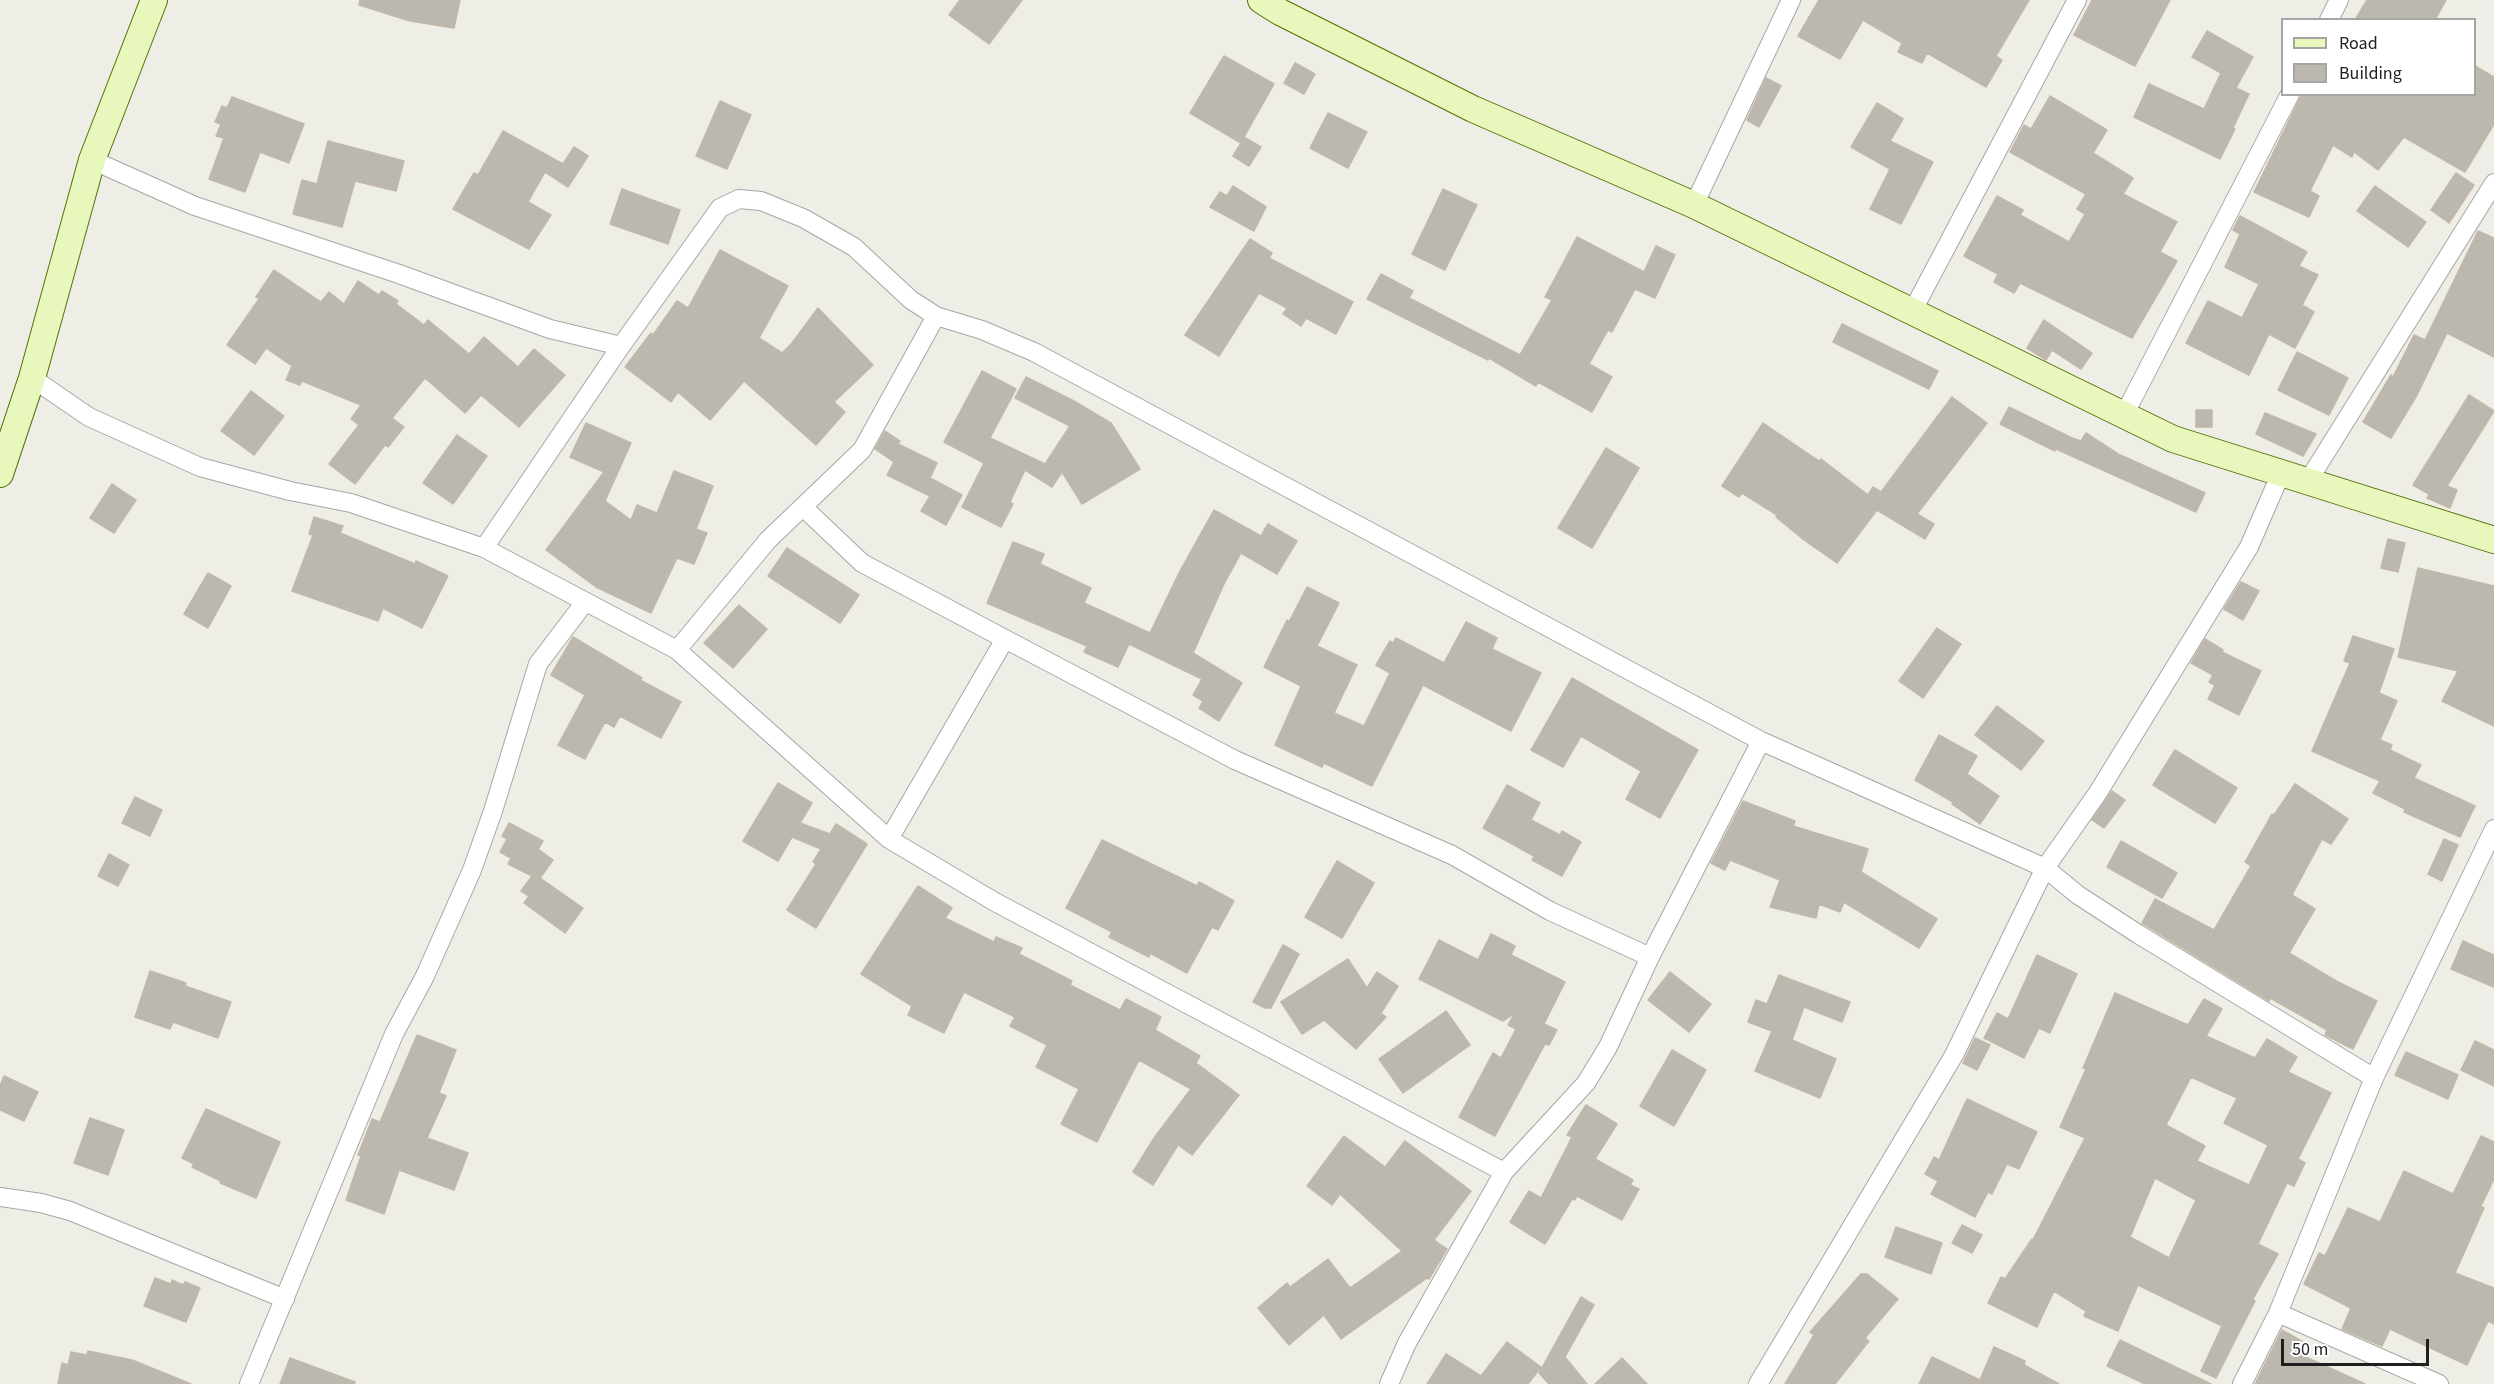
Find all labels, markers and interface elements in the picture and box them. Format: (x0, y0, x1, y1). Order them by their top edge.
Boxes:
legend (2281, 18, 2476, 96)
text: Road (2339, 31, 2378, 56)
text: Building (2339, 61, 2402, 86)
scale bar (2284, 1327, 2432, 1365)
text: 50 m (2292, 1337, 2328, 1362)

